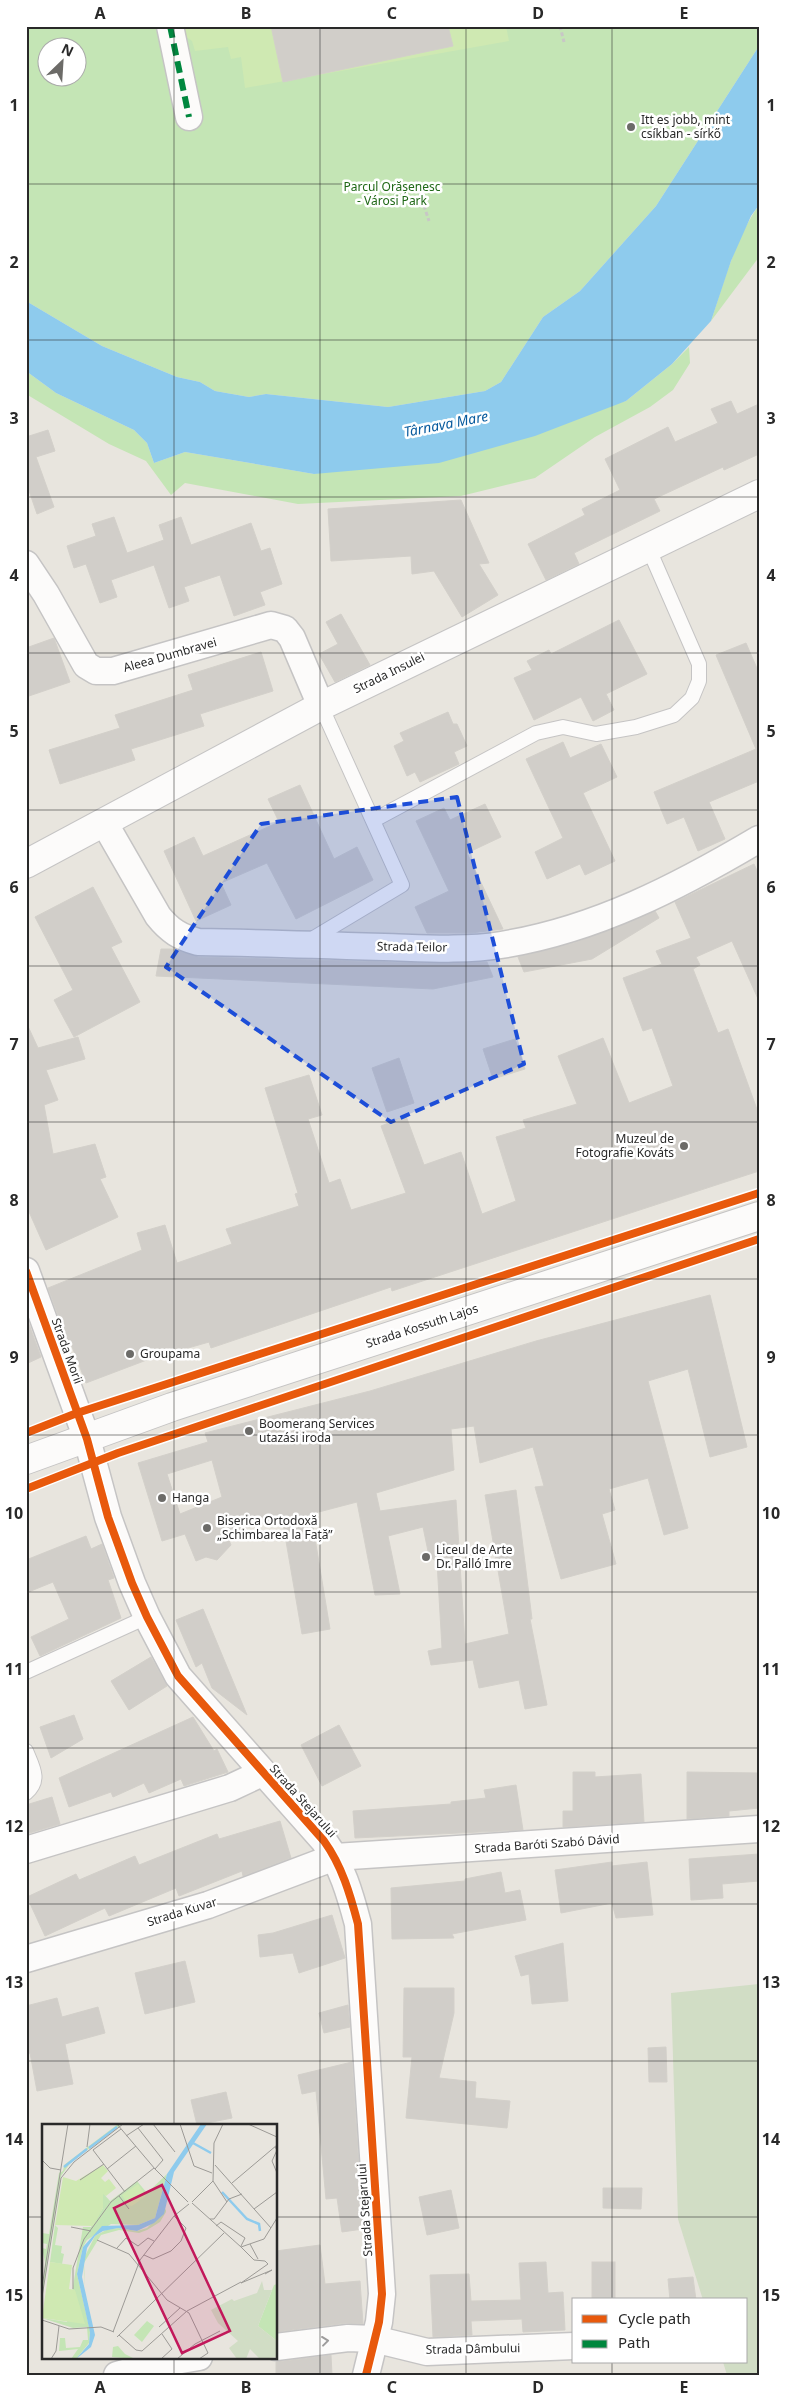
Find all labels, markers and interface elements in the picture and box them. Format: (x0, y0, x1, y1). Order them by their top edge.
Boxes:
text: A (94, 2, 106, 24)
text: B (241, 2, 251, 24)
text: C (387, 2, 397, 24)
text: D (532, 2, 544, 24)
text: E (680, 2, 689, 24)
north arrow (38, 38, 88, 88)
text: N (59, 39, 77, 61)
text: 1 (9, 94, 19, 116)
text: 1 (766, 94, 776, 116)
place label: Itt es jobb, mint csíkban - sírkő (641, 111, 731, 142)
marker: Itt es jobb, mint csíkban - sírkő (625, 121, 637, 133)
park label: Parcul Orășenesc - Városi Park (343, 178, 441, 209)
text: 2 (9, 251, 19, 273)
text: 2 (766, 251, 776, 273)
water label: Târnava Mare (402, 406, 490, 441)
text: 3 (9, 407, 19, 429)
text: 3 (766, 407, 776, 429)
text: 4 (9, 564, 19, 586)
text: 4 (766, 564, 776, 586)
street label: Aleea Dumbravei (121, 633, 219, 676)
street label: Strada Insulei (350, 648, 427, 697)
text: 5 (9, 720, 19, 742)
text: 5 (766, 720, 776, 742)
text: 6 (9, 876, 19, 898)
text: 6 (766, 876, 776, 898)
street label: Strada Teilor (377, 937, 447, 956)
text: 7 (9, 1033, 19, 1055)
text: 7 (766, 1033, 776, 1055)
place label: Muzeul de Fotografie Kováts (576, 1130, 674, 1161)
marker: Muzeul de Fotografie Kováts (678, 1140, 690, 1152)
text: 8 (9, 1189, 19, 1211)
text: 8 (766, 1189, 776, 1211)
street label: Strada Kossuth Lajos (363, 1299, 480, 1352)
street label: Strada Morii (48, 1316, 87, 1386)
place label: Groupama (140, 1345, 200, 1362)
text: 9 (9, 1346, 19, 1368)
text: 9 (766, 1346, 776, 1368)
marker: Groupama (124, 1348, 136, 1360)
place label: Boomerang Services utazási iroda (259, 1415, 375, 1446)
marker: Boomerang Services utazási iroda (243, 1425, 255, 1437)
place label: Hanga (172, 1489, 209, 1506)
marker: Hanga (156, 1492, 168, 1504)
text: 10 (5, 1502, 23, 1524)
text: 10 (762, 1502, 780, 1524)
place label: Biserica Ortodoxă „Schimbarea la Față” (217, 1512, 333, 1543)
marker: Biserica Ortodoxă „Schimbarea la Față” (201, 1522, 213, 1534)
place label: Liceul de Arte Dr. Palló Imre (436, 1541, 513, 1572)
marker: Liceul de Arte Dr. Palló Imre (420, 1551, 432, 1563)
text: 11 (5, 1658, 23, 1680)
text: 11 (762, 1658, 780, 1680)
street label: Strada Stejarului (266, 1760, 341, 1841)
text: 12 (5, 1815, 23, 1837)
text: 12 (762, 1815, 780, 1837)
street label: Strada Baróti Szabó Dávid (474, 1830, 620, 1857)
street label: Strada Kuvar (145, 1893, 219, 1930)
text: 13 (5, 1971, 23, 1993)
text: 13 (762, 1971, 780, 1993)
inset map (42, 2124, 278, 2358)
text: 14 (5, 2128, 23, 2150)
text: 14 (762, 2128, 780, 2150)
street label: Strada Stejarului (353, 2163, 376, 2257)
text: 15 (5, 2284, 23, 2306)
text: 15 (762, 2284, 780, 2306)
legend (572, 2298, 748, 2364)
text: Cycle path (618, 2308, 691, 2328)
text: Path (618, 2332, 650, 2352)
one-way arrow (321, 2336, 329, 2347)
street label: Strada Dâmbului (425, 2339, 520, 2358)
text: A (94, 2376, 106, 2398)
text: B (241, 2376, 251, 2398)
text: C (387, 2376, 397, 2398)
text: D (532, 2376, 544, 2398)
text: E (680, 2376, 689, 2398)

